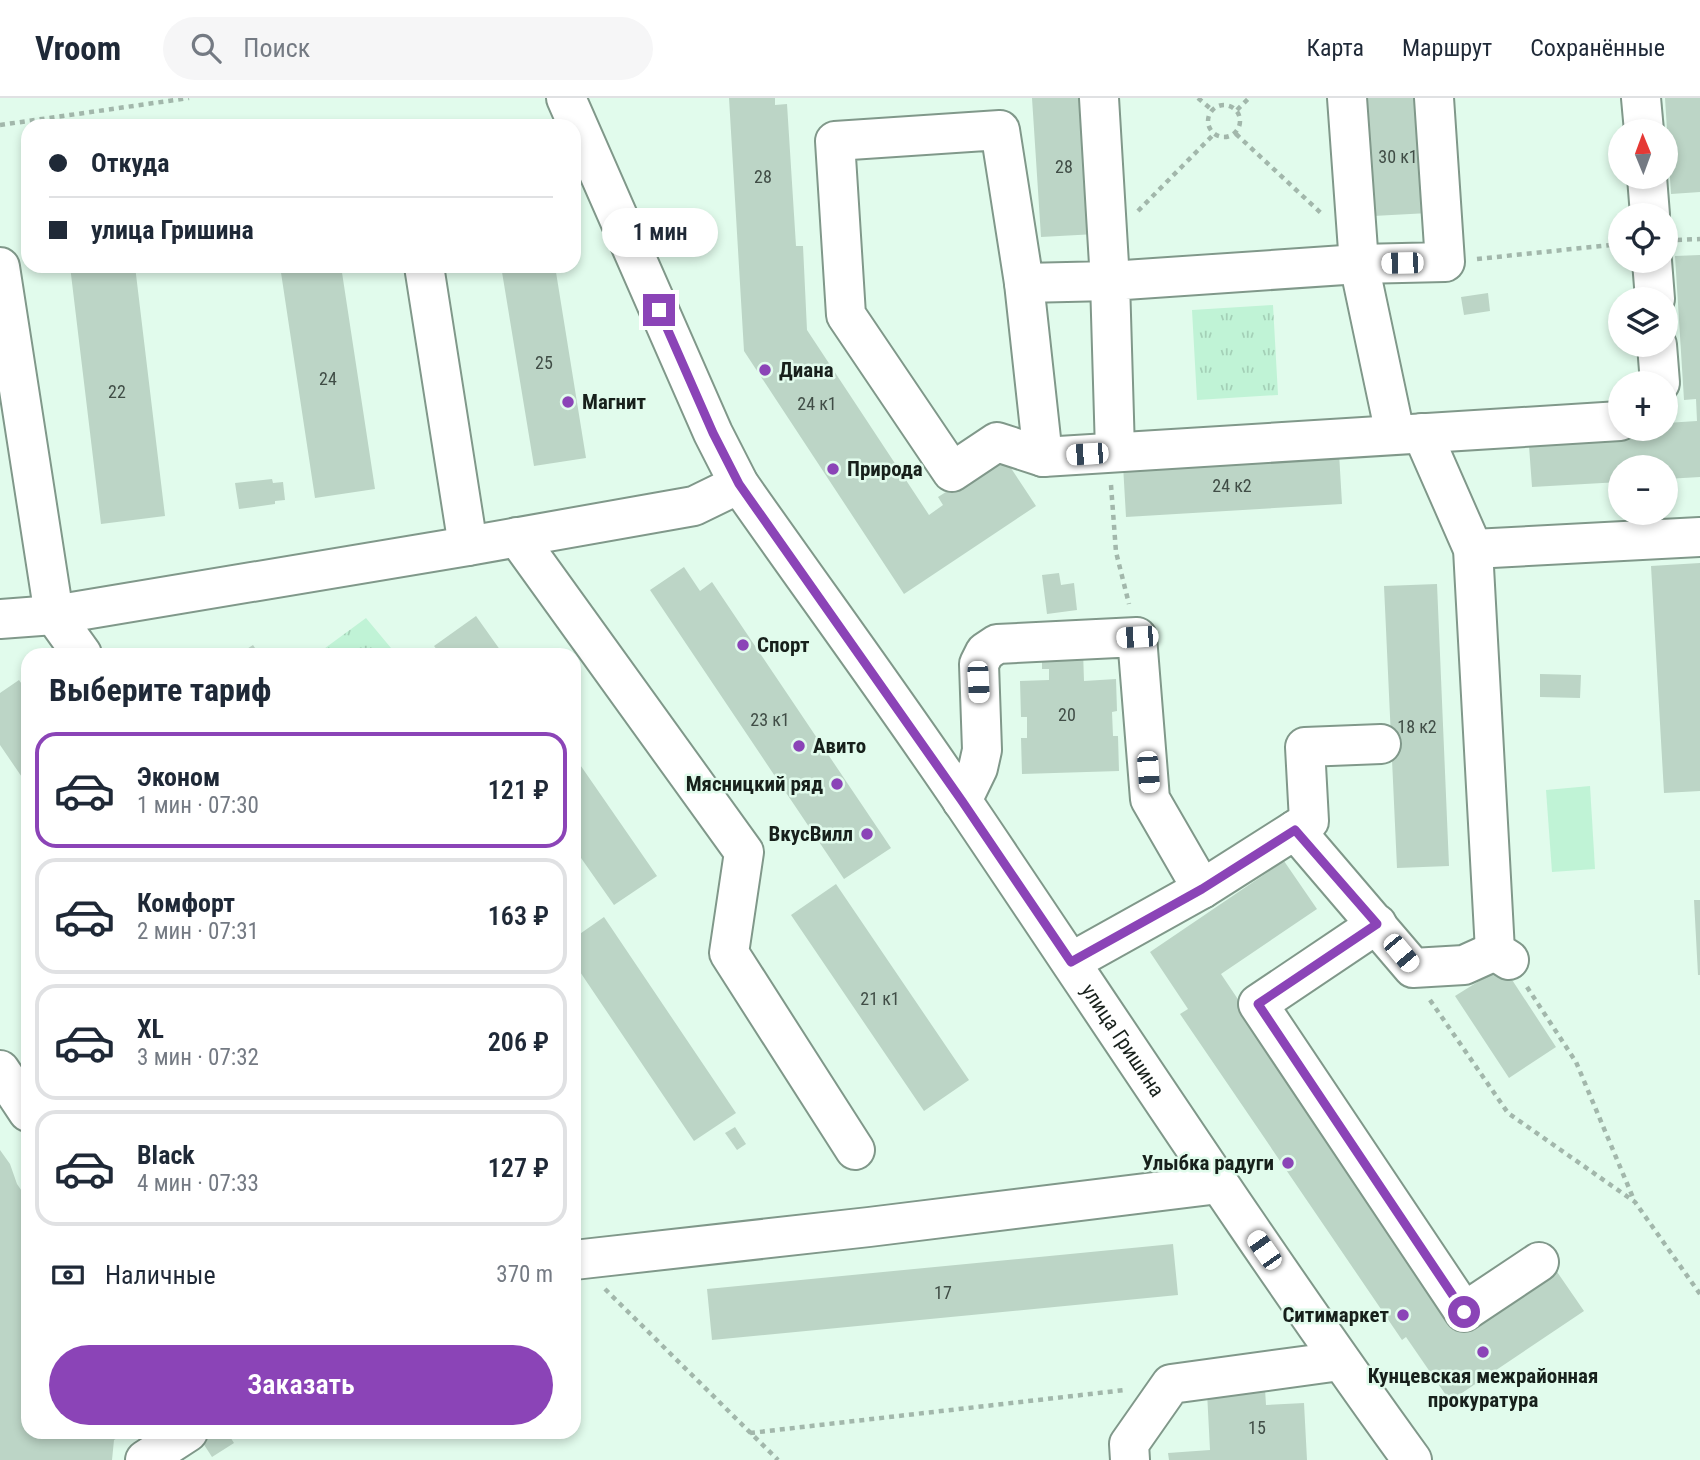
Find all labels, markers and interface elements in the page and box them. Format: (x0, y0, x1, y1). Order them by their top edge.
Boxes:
search box (163, 17, 653, 80)
text: Vroom (35, 29, 121, 68)
icon: search (187, 29, 225, 67)
text: Поиск (243, 33, 310, 63)
text: Карта (1307, 34, 1364, 62)
text: Маршрут (1402, 34, 1492, 62)
text: Сохранённые (1530, 34, 1665, 62)
north arrow (1608, 119, 1678, 189)
map controls (1608, 119, 1678, 525)
house number: 30 к1 (1378, 146, 1418, 167)
text: Откуда (91, 148, 169, 178)
house number: 28 (1055, 156, 1073, 177)
house number: 28 (754, 166, 772, 187)
button: locate (1608, 203, 1678, 273)
callout: 1 мин (601, 208, 717, 258)
text: улица Гришина (91, 215, 254, 245)
text: 1 мин (632, 219, 688, 246)
car (1381, 252, 1424, 274)
button: layers (1608, 287, 1678, 357)
route end (643, 294, 675, 326)
house number: 25 (535, 352, 553, 373)
place label: Диана (779, 358, 834, 382)
marker: Диана (757, 362, 773, 378)
house number: 24 (319, 368, 337, 389)
button: + (1608, 371, 1678, 441)
house number: 22 (108, 381, 126, 402)
place label: Магнит (582, 390, 647, 414)
house number: 24 к1 (797, 393, 837, 414)
marker: Магнит (560, 394, 576, 410)
car (1066, 442, 1109, 466)
button: − (1608, 455, 1678, 525)
place label: Природа (847, 457, 923, 481)
marker: Природа (825, 461, 841, 477)
house number: 24 к2 (1212, 475, 1252, 496)
car (1116, 625, 1159, 649)
place label: Спорт (757, 633, 810, 657)
marker: Спорт (735, 637, 751, 653)
car (967, 660, 990, 704)
text: Выберите тариф (49, 671, 271, 709)
house number: 20 (1058, 704, 1076, 725)
house number: 23 к1 (750, 709, 790, 730)
house number: 18 к2 (1397, 716, 1437, 737)
place label: Авито (813, 734, 866, 758)
marker: Авито (791, 738, 807, 754)
car (1137, 750, 1160, 794)
icon: car (53, 759, 116, 822)
text: Эконом (137, 762, 220, 792)
place label: Мясницкий ряд (686, 772, 823, 796)
text: 121 ₽ (488, 775, 549, 805)
marker: Мясницкий ряд (829, 776, 845, 792)
text: 1 мин · 07:30 (137, 792, 259, 819)
place label: ВкусВилл (768, 822, 853, 846)
marker: ВкусВилл (859, 826, 875, 842)
icon: car (53, 885, 116, 948)
text: Комфорт (137, 888, 235, 918)
text: 163 ₽ (488, 901, 549, 931)
text: 2 мин · 07:31 (137, 918, 259, 945)
car (1380, 930, 1423, 976)
street label: улица Гришина (1076, 979, 1169, 1101)
house number: 21 к1 (860, 988, 900, 1009)
icon: car (53, 1011, 116, 1074)
text: XL (137, 1014, 164, 1044)
text: 206 ₽ (488, 1027, 549, 1057)
text: 3 мин · 07:32 (137, 1044, 259, 1071)
icon: car (53, 1137, 116, 1200)
text: Black (137, 1140, 195, 1170)
place label: Улыбка радуги (1142, 1151, 1274, 1175)
text: 127 ₽ (488, 1153, 549, 1183)
marker: Улыбка радуги (1280, 1155, 1296, 1171)
text: 4 мин · 07:33 (137, 1170, 259, 1197)
car (1244, 1227, 1285, 1273)
icon: cash (49, 1256, 87, 1294)
text: Наличные (105, 1260, 216, 1290)
text: 370 m (496, 1261, 553, 1288)
house number: 17 (934, 1282, 952, 1303)
route start (1448, 1296, 1480, 1328)
place label: Ситимаркет (1282, 1303, 1389, 1327)
marker: Ситимаркет (1395, 1307, 1411, 1323)
marker: Кунцевская межрайонная прокуратура (1475, 1344, 1491, 1360)
button: Заказать (49, 1345, 553, 1425)
place label: Кунцевская межрайонная прокуратура (1368, 1364, 1598, 1412)
house number: 15 (1248, 1417, 1266, 1438)

